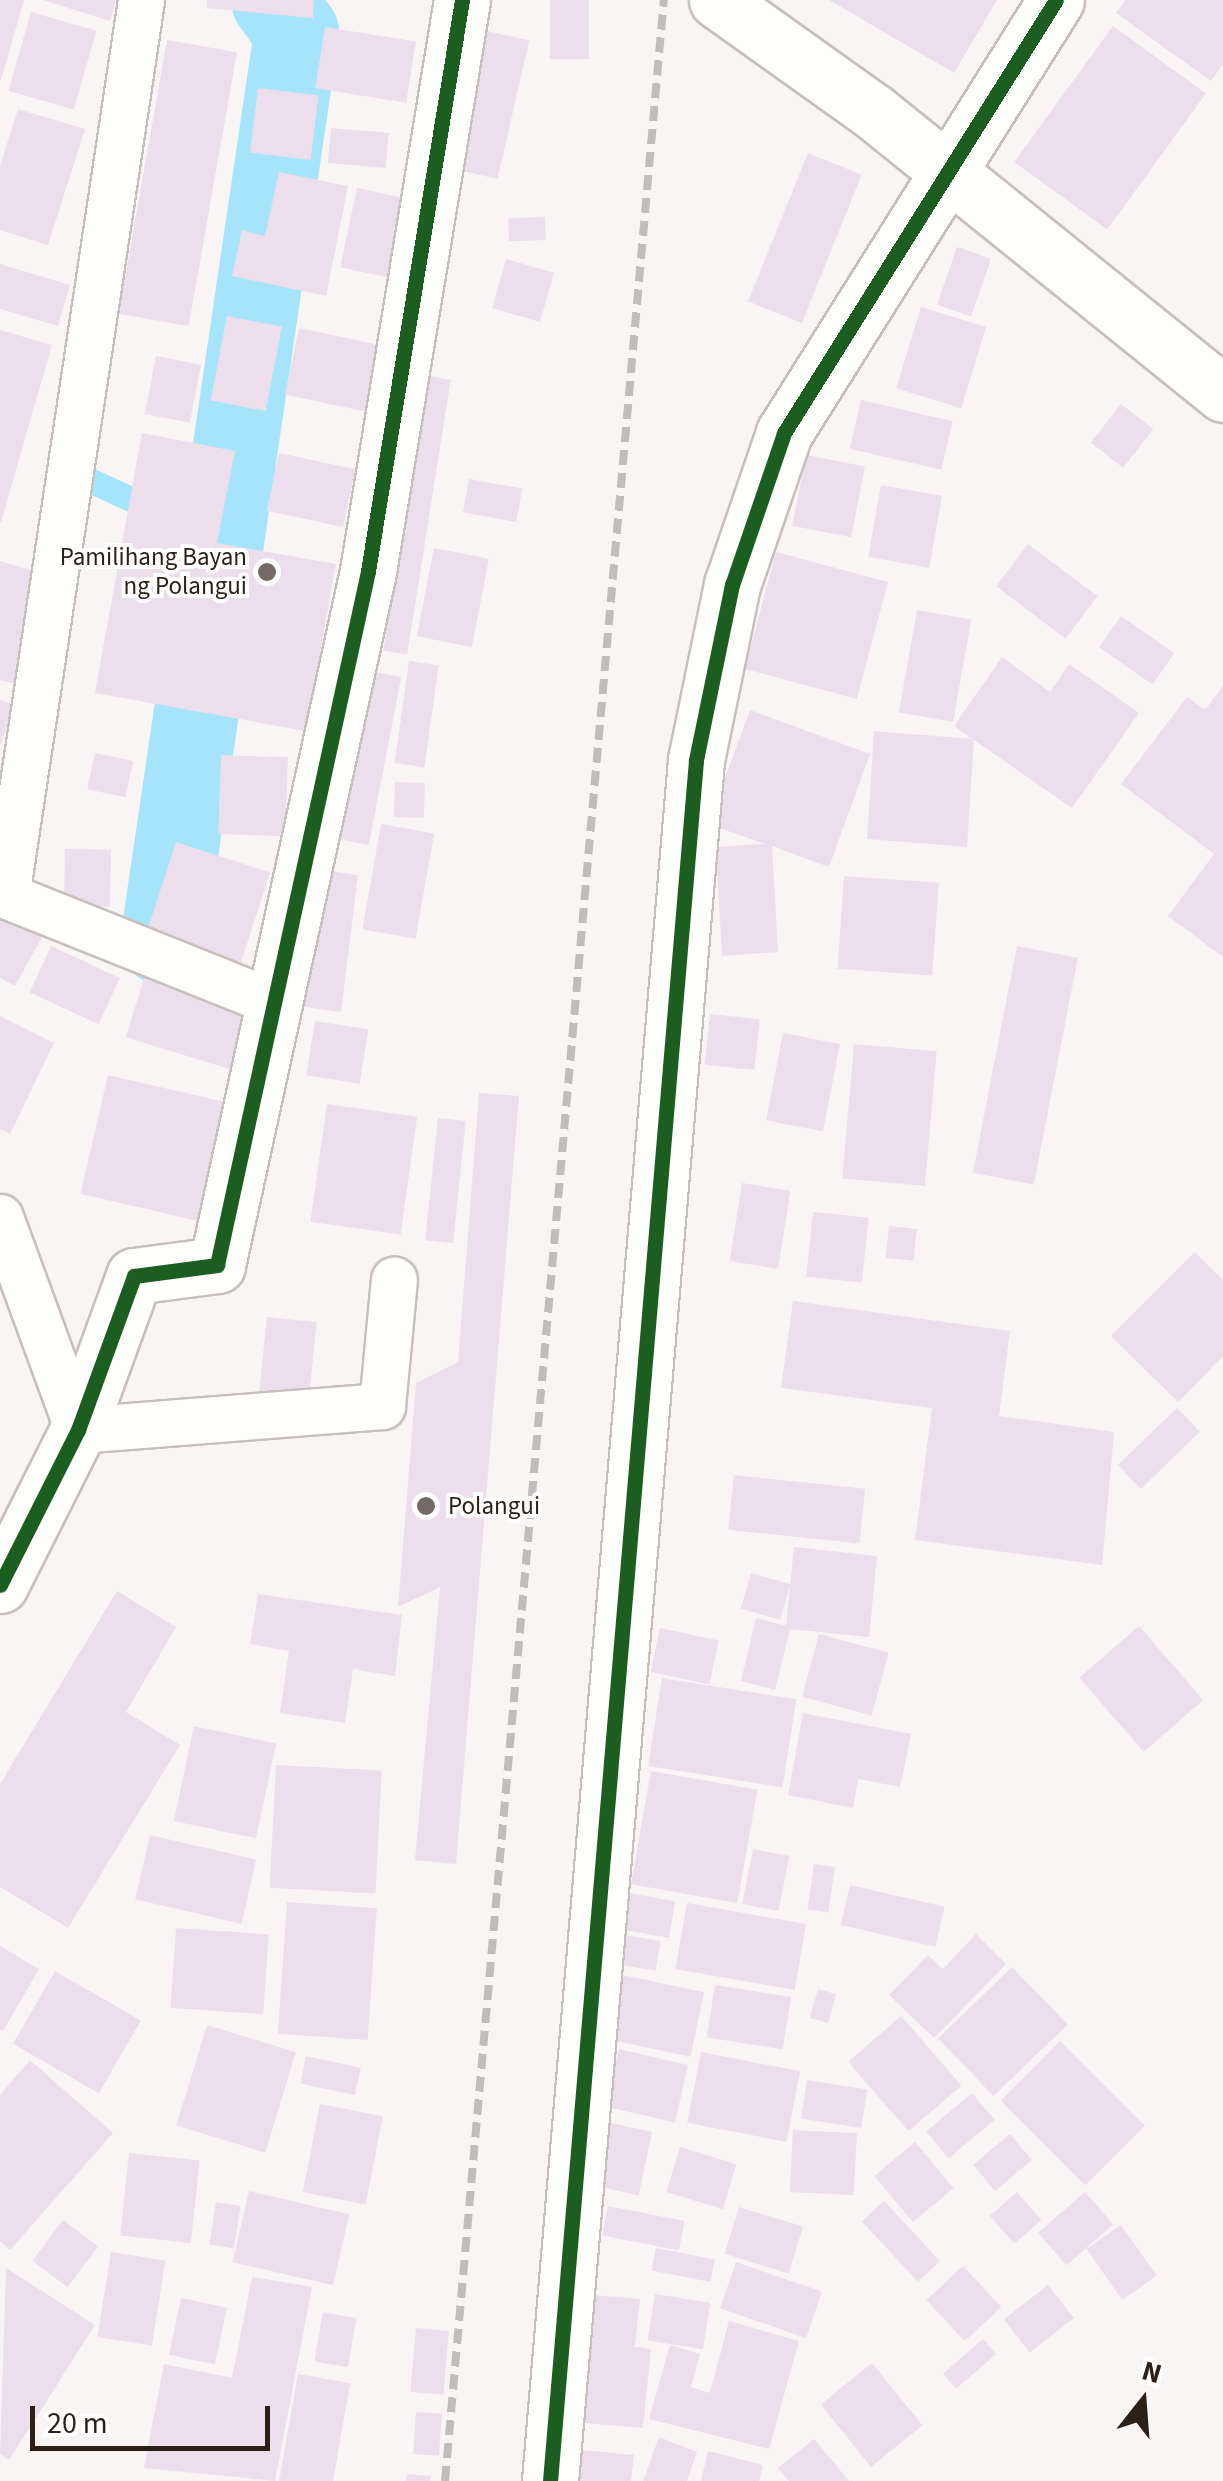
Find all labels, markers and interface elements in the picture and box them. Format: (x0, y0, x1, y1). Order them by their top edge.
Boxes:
place label: Pamilihang Bayan ng Polangui (60, 543, 247, 602)
marker: Pamilihang Bayan ng Polangui (256, 561, 278, 583)
place label: Polangui (448, 1491, 540, 1521)
marker: Polangui (413, 1493, 439, 1519)
text: N (1137, 2350, 1167, 2394)
north arrow (1093, 2351, 1193, 2451)
scale bar (35, 2386, 275, 2448)
text: 20 m (47, 2402, 108, 2445)

